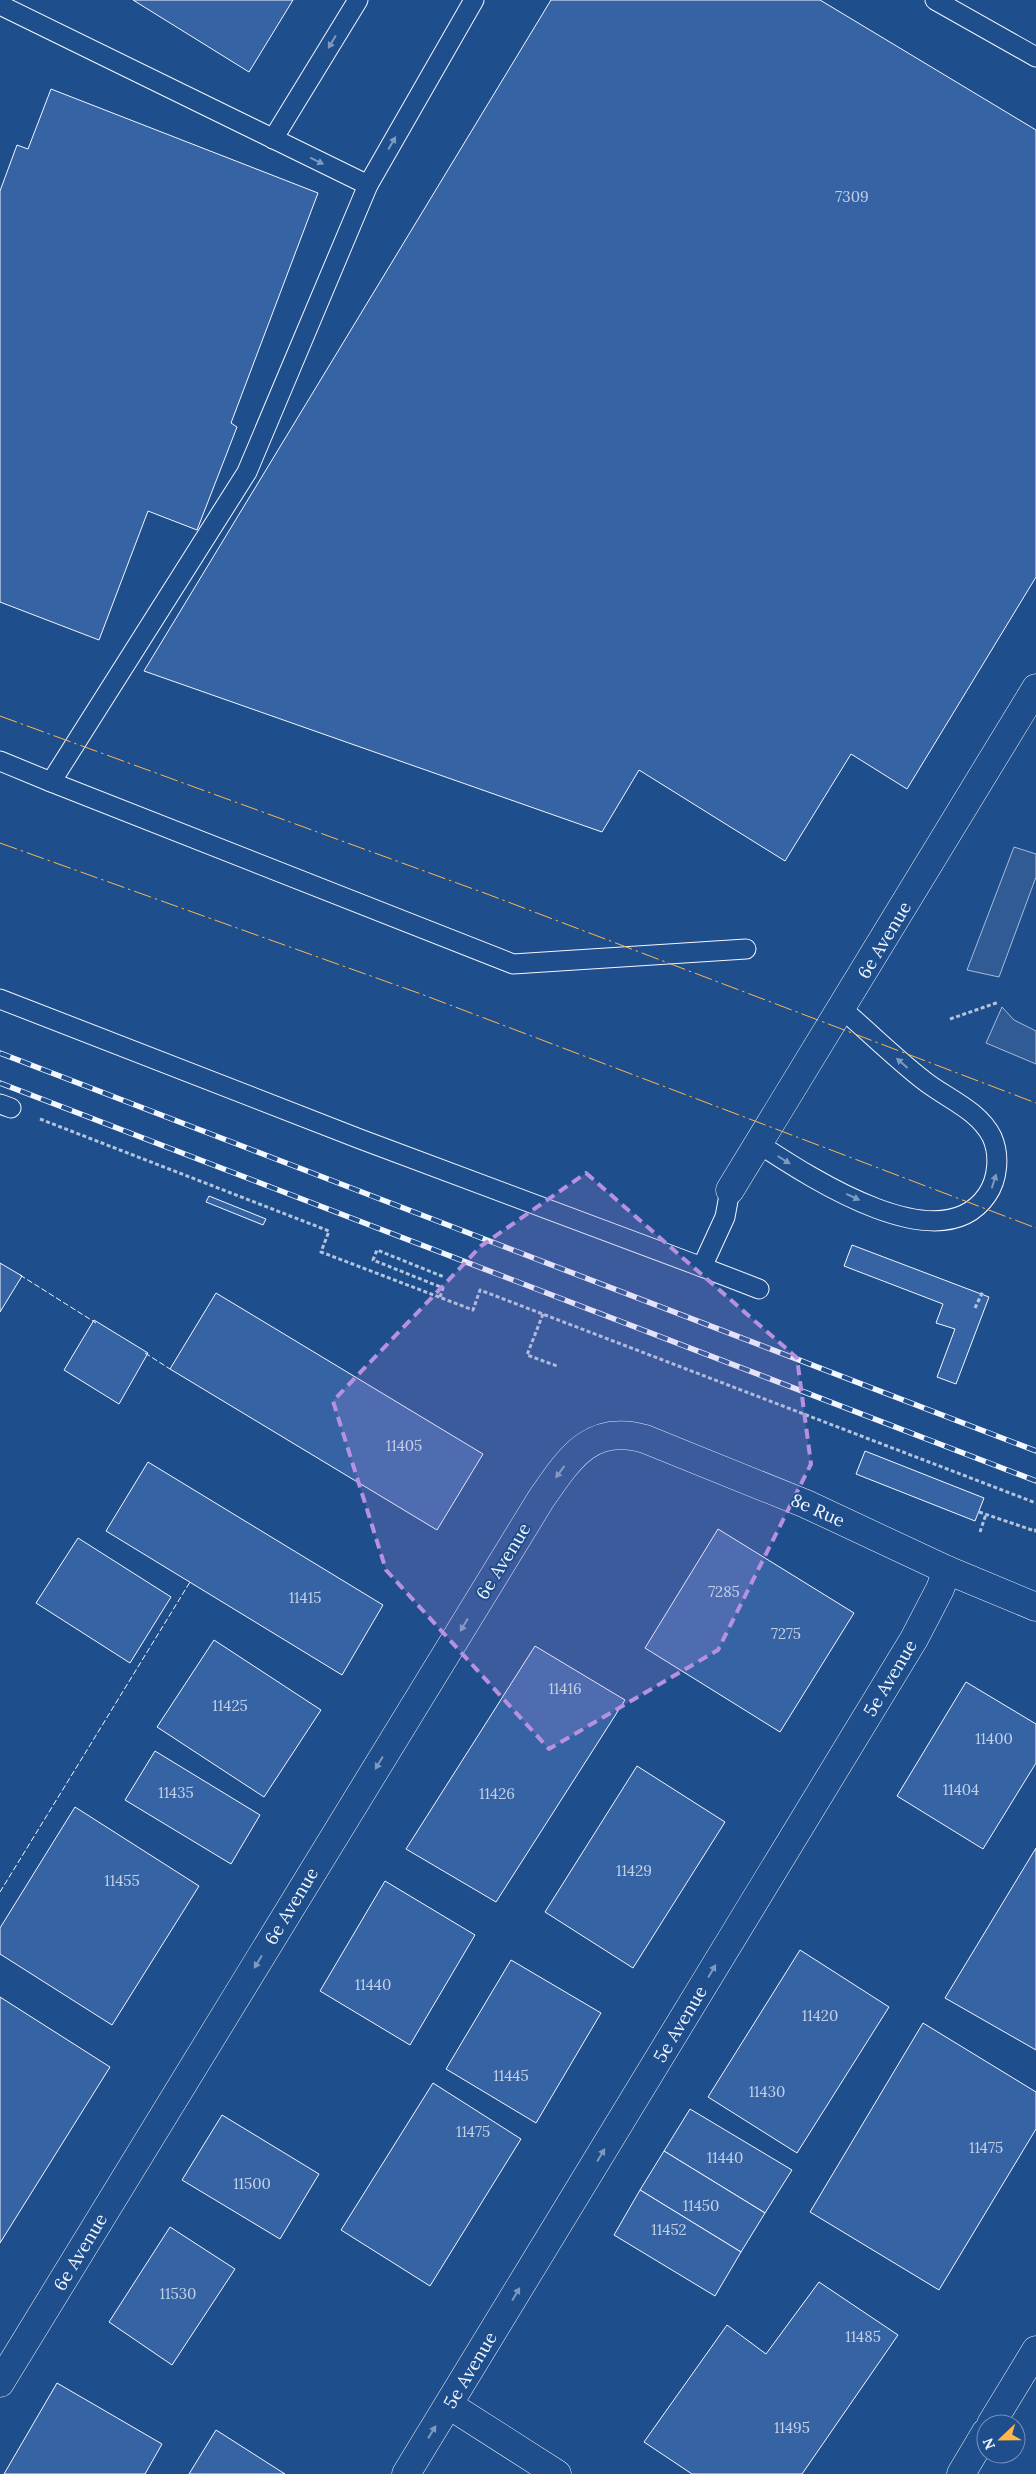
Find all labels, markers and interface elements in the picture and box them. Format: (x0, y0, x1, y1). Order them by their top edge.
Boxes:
one-way arrow (328, 35, 337, 48)
one-way arrow (388, 137, 397, 150)
one-way arrow (310, 157, 324, 165)
house number: 7309 (835, 187, 869, 206)
street label: 6e Avenue (852, 897, 916, 983)
one-way arrow (897, 1057, 909, 1069)
one-way arrow (777, 1155, 790, 1165)
one-way arrow (990, 1174, 998, 1189)
one-way arrow (846, 1193, 860, 1201)
house number: 11405 (386, 1436, 422, 1455)
one-way arrow (555, 1465, 565, 1479)
street label: 8e Rue (788, 1488, 849, 1532)
street label: 6e Avenue (470, 1518, 536, 1604)
house number: 7285 (708, 1582, 740, 1601)
house number: 11415 (289, 1588, 321, 1607)
one-way arrow (459, 1618, 468, 1631)
house number: 7275 (771, 1624, 801, 1643)
street label: 5e Avenue (858, 1635, 922, 1721)
house number: 11416 (548, 1679, 582, 1698)
house number: 11425 (212, 1696, 248, 1715)
house number: 11400 (975, 1729, 1013, 1748)
one-way arrow (374, 1757, 383, 1770)
house number: 11404 (943, 1780, 979, 1799)
house number: 11435 (158, 1783, 194, 1802)
house number: 11426 (479, 1784, 515, 1803)
house number: 11429 (616, 1861, 652, 1880)
street label: 6e Avenue (259, 1863, 323, 1949)
house number: 11455 (104, 1871, 140, 1890)
one-way arrow (253, 1955, 262, 1968)
one-way arrow (708, 1965, 717, 1978)
house number: 11440 (355, 1975, 391, 1994)
street label: 5e Avenue (648, 1981, 712, 2067)
house number: 11420 (802, 2006, 838, 2025)
house number: 11445 (493, 2066, 529, 2085)
house number: 11430 (749, 2082, 785, 2101)
house number: 11475 (456, 2122, 490, 2141)
house number: 11475 (969, 2138, 1003, 2157)
one-way arrow (596, 2148, 605, 2161)
house number: 11440 (707, 2148, 743, 2167)
house number: 11500 (233, 2174, 271, 2193)
house number: 11450 (683, 2196, 719, 2215)
street label: 6e Avenue (48, 2209, 112, 2295)
house number: 11452 (651, 2220, 687, 2239)
house number: 11530 (160, 2284, 196, 2303)
one-way arrow (512, 2287, 521, 2300)
street label: 5e Avenue (438, 2327, 502, 2413)
house number: 11485 (845, 2327, 881, 2346)
north arrow (976, 2414, 1026, 2464)
house number: 11495 (774, 2418, 810, 2437)
one-way arrow (427, 2426, 436, 2439)
text: N (979, 2435, 999, 2452)

